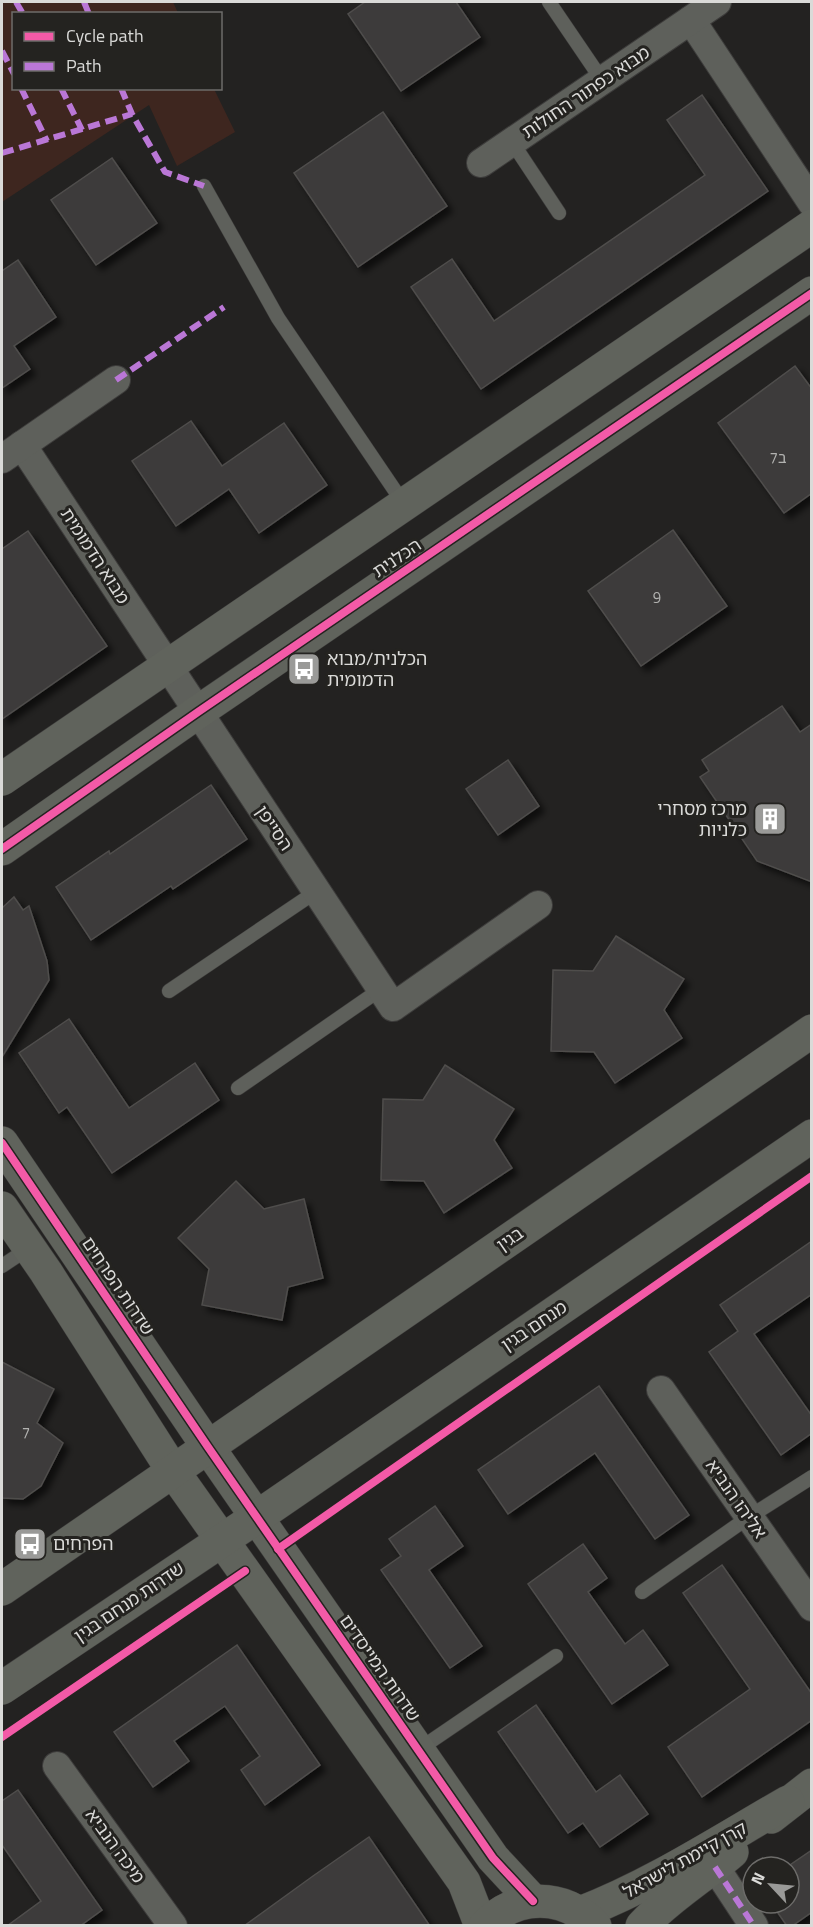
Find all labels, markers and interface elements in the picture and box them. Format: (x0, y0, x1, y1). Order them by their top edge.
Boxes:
legend (12, 12, 222, 90)
text: Cycle path (66, 22, 144, 49)
street label: מבוא כפתור החולות (516, 39, 655, 145)
text: Path (66, 52, 102, 79)
house number: 7ב (770, 446, 787, 469)
street label: מבוא הדמומית (54, 502, 137, 609)
street label: הכלנית (367, 531, 427, 584)
house number: 9 (653, 586, 661, 609)
place label: הכלנית/מבוא הדמומית (327, 645, 427, 693)
bus stop icon: הכלנית/מבוא הדמומית (286, 651, 322, 687)
place label: מרכז מסחרי כלניות (657, 795, 747, 843)
street label: הסייפן (249, 800, 300, 856)
building icon: מרכז מסחרי כלניות (752, 801, 788, 837)
street label: בגין (491, 1220, 529, 1258)
street label: שדרות הפרחים (75, 1231, 161, 1340)
street label: מנחם בגין (495, 1293, 572, 1358)
house number: 7 (22, 1421, 30, 1444)
street label: אליהו הנביא (699, 1454, 774, 1544)
bus stop icon: הפרחים (12, 1526, 48, 1562)
place label: הפרחים (53, 1530, 114, 1557)
street label: שדרות מנחם בגין (68, 1555, 189, 1649)
street label: שדרות המייסדים (333, 1609, 427, 1727)
street label: מיכה הנביא (79, 1803, 152, 1889)
street label: קרן קיימת לישראל (618, 1814, 752, 1905)
north arrow (741, 1855, 801, 1915)
text: N (744, 1868, 771, 1889)

